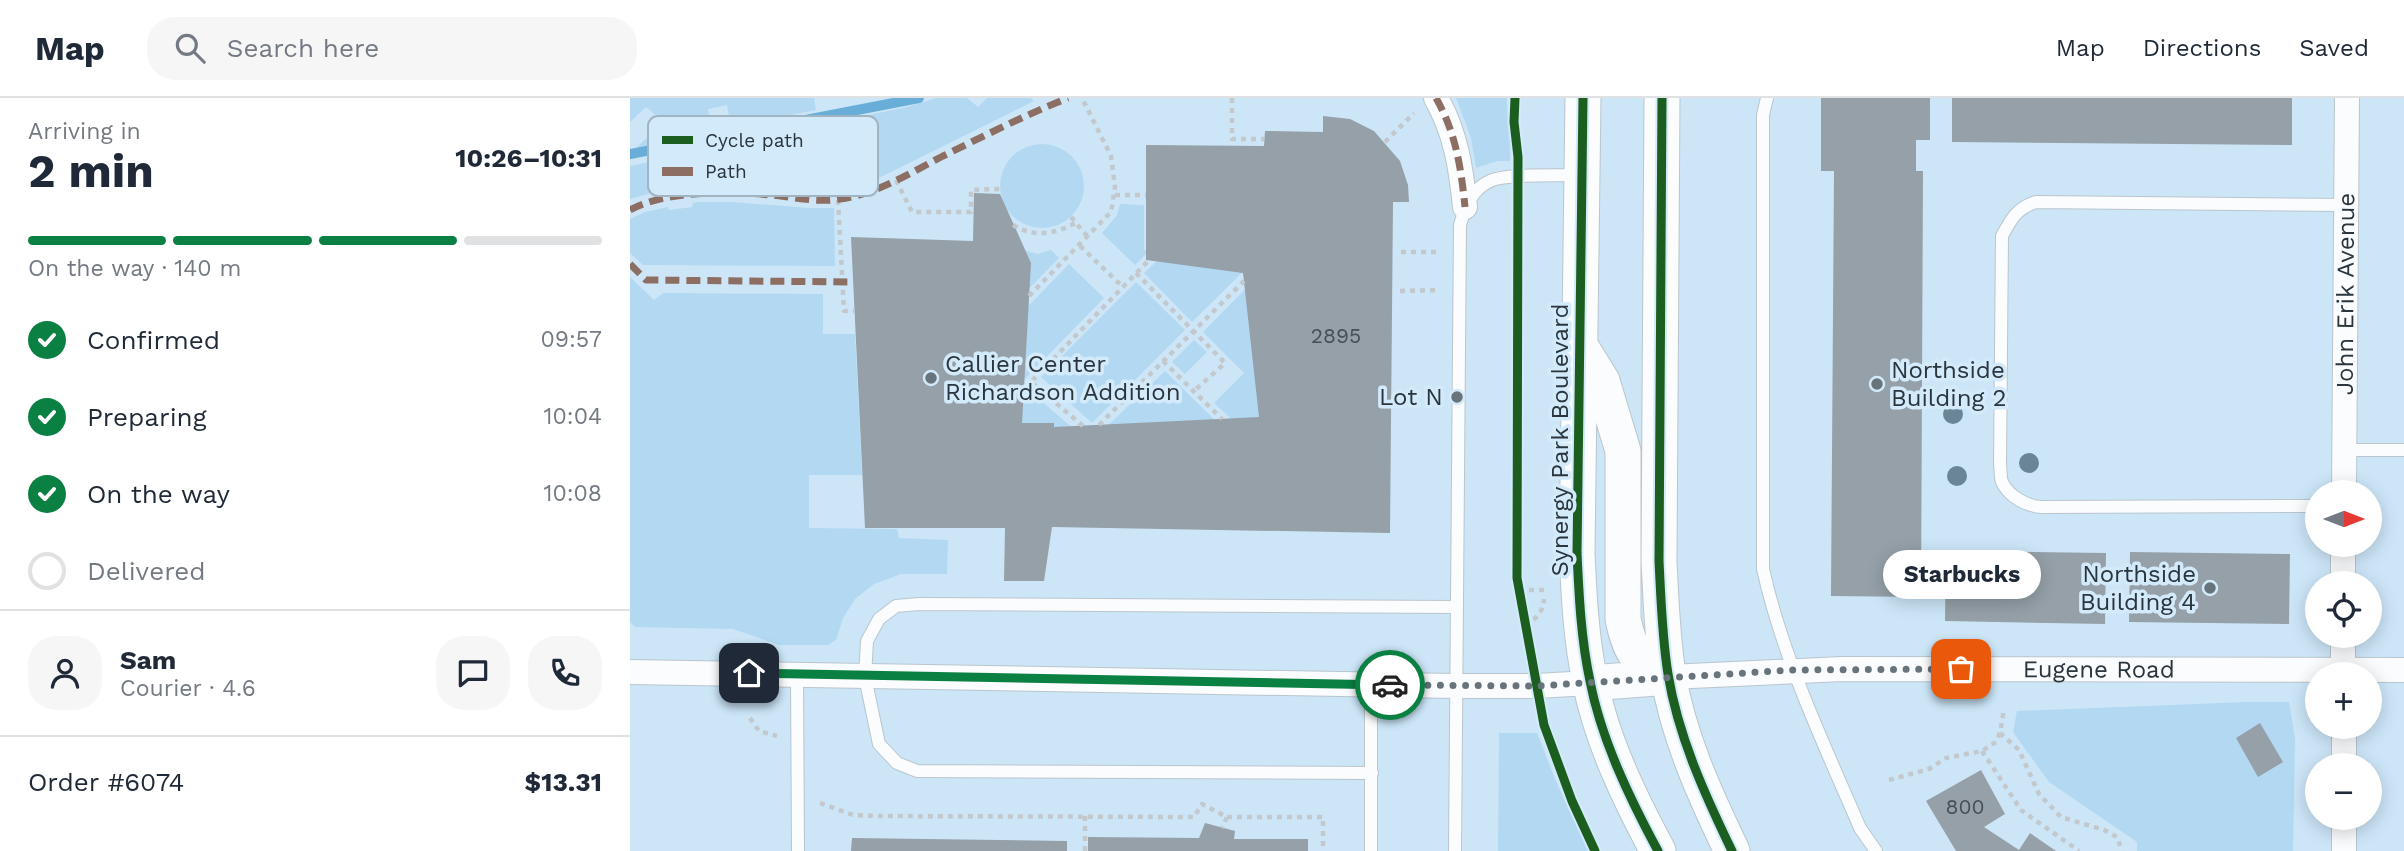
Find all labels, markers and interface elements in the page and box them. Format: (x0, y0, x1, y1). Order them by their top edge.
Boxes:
search box (147, 17, 637, 80)
text: Map (35, 29, 105, 68)
icon: search (171, 29, 209, 67)
text: Search here (227, 33, 379, 63)
text: Map (2056, 34, 2105, 62)
text: Directions (2143, 34, 2261, 62)
text: Saved (2299, 34, 2369, 62)
legend (648, 116, 878, 196)
text: Arriving in (28, 118, 141, 145)
text: Cycle path (705, 129, 804, 152)
text: 10:26–10:31 (455, 143, 602, 173)
text: 2 min (28, 144, 154, 198)
text: Path (705, 160, 747, 183)
street label: John Erik Avenue (2331, 193, 2360, 395)
text: On the way · 140 m (28, 255, 241, 282)
street label: Synergy Park Boulevard (1546, 304, 1574, 577)
icon: check (28, 321, 66, 359)
house number: 2895 (1311, 323, 1361, 348)
text: Confirmed (87, 325, 220, 355)
text: 09:57 (540, 326, 602, 353)
place label: Callier Center Richardson Addition (945, 350, 1181, 406)
place label: Northside Building 2 (1891, 356, 2006, 412)
marker: Callier Center Richardson Addition (923, 370, 939, 386)
marker: Northside Building 2 (1869, 376, 1885, 392)
place label: Lot N (1379, 383, 1443, 411)
marker: Lot N (1449, 389, 1465, 405)
icon: check (28, 398, 66, 436)
text: Preparing (87, 402, 207, 432)
text: 10:04 (544, 403, 602, 430)
icon: check (28, 475, 66, 513)
text: On the way (87, 479, 230, 509)
text: 10:08 (543, 480, 602, 507)
north arrow (2305, 480, 2382, 556)
map controls (2305, 480, 2382, 830)
callout: Starbucks (1882, 550, 2040, 599)
text: Delivered (87, 556, 206, 586)
place label: Northside Building 4 (2080, 560, 2196, 616)
text: Starbucks (1904, 561, 2020, 588)
button: locate (2305, 571, 2382, 648)
marker: Northside Building 4 (2202, 580, 2218, 596)
button: person (28, 636, 102, 710)
button: chat (436, 636, 510, 710)
button: phone (528, 636, 602, 710)
pin (1931, 639, 1991, 699)
pin (719, 643, 779, 703)
text: Sam (120, 645, 176, 675)
courier (1355, 650, 1425, 720)
icon: bag (1942, 650, 1980, 688)
icon: home (730, 654, 768, 692)
street label: Eugene Road (2023, 655, 2175, 684)
button: + (2305, 662, 2382, 739)
icon: car (1371, 666, 1409, 704)
text: Courier · 4.6 (120, 675, 256, 702)
button: − (2305, 753, 2382, 830)
text: Order #6074 (28, 767, 185, 797)
text: $13.31 (525, 767, 602, 797)
house number: 800 (1945, 794, 1985, 819)

